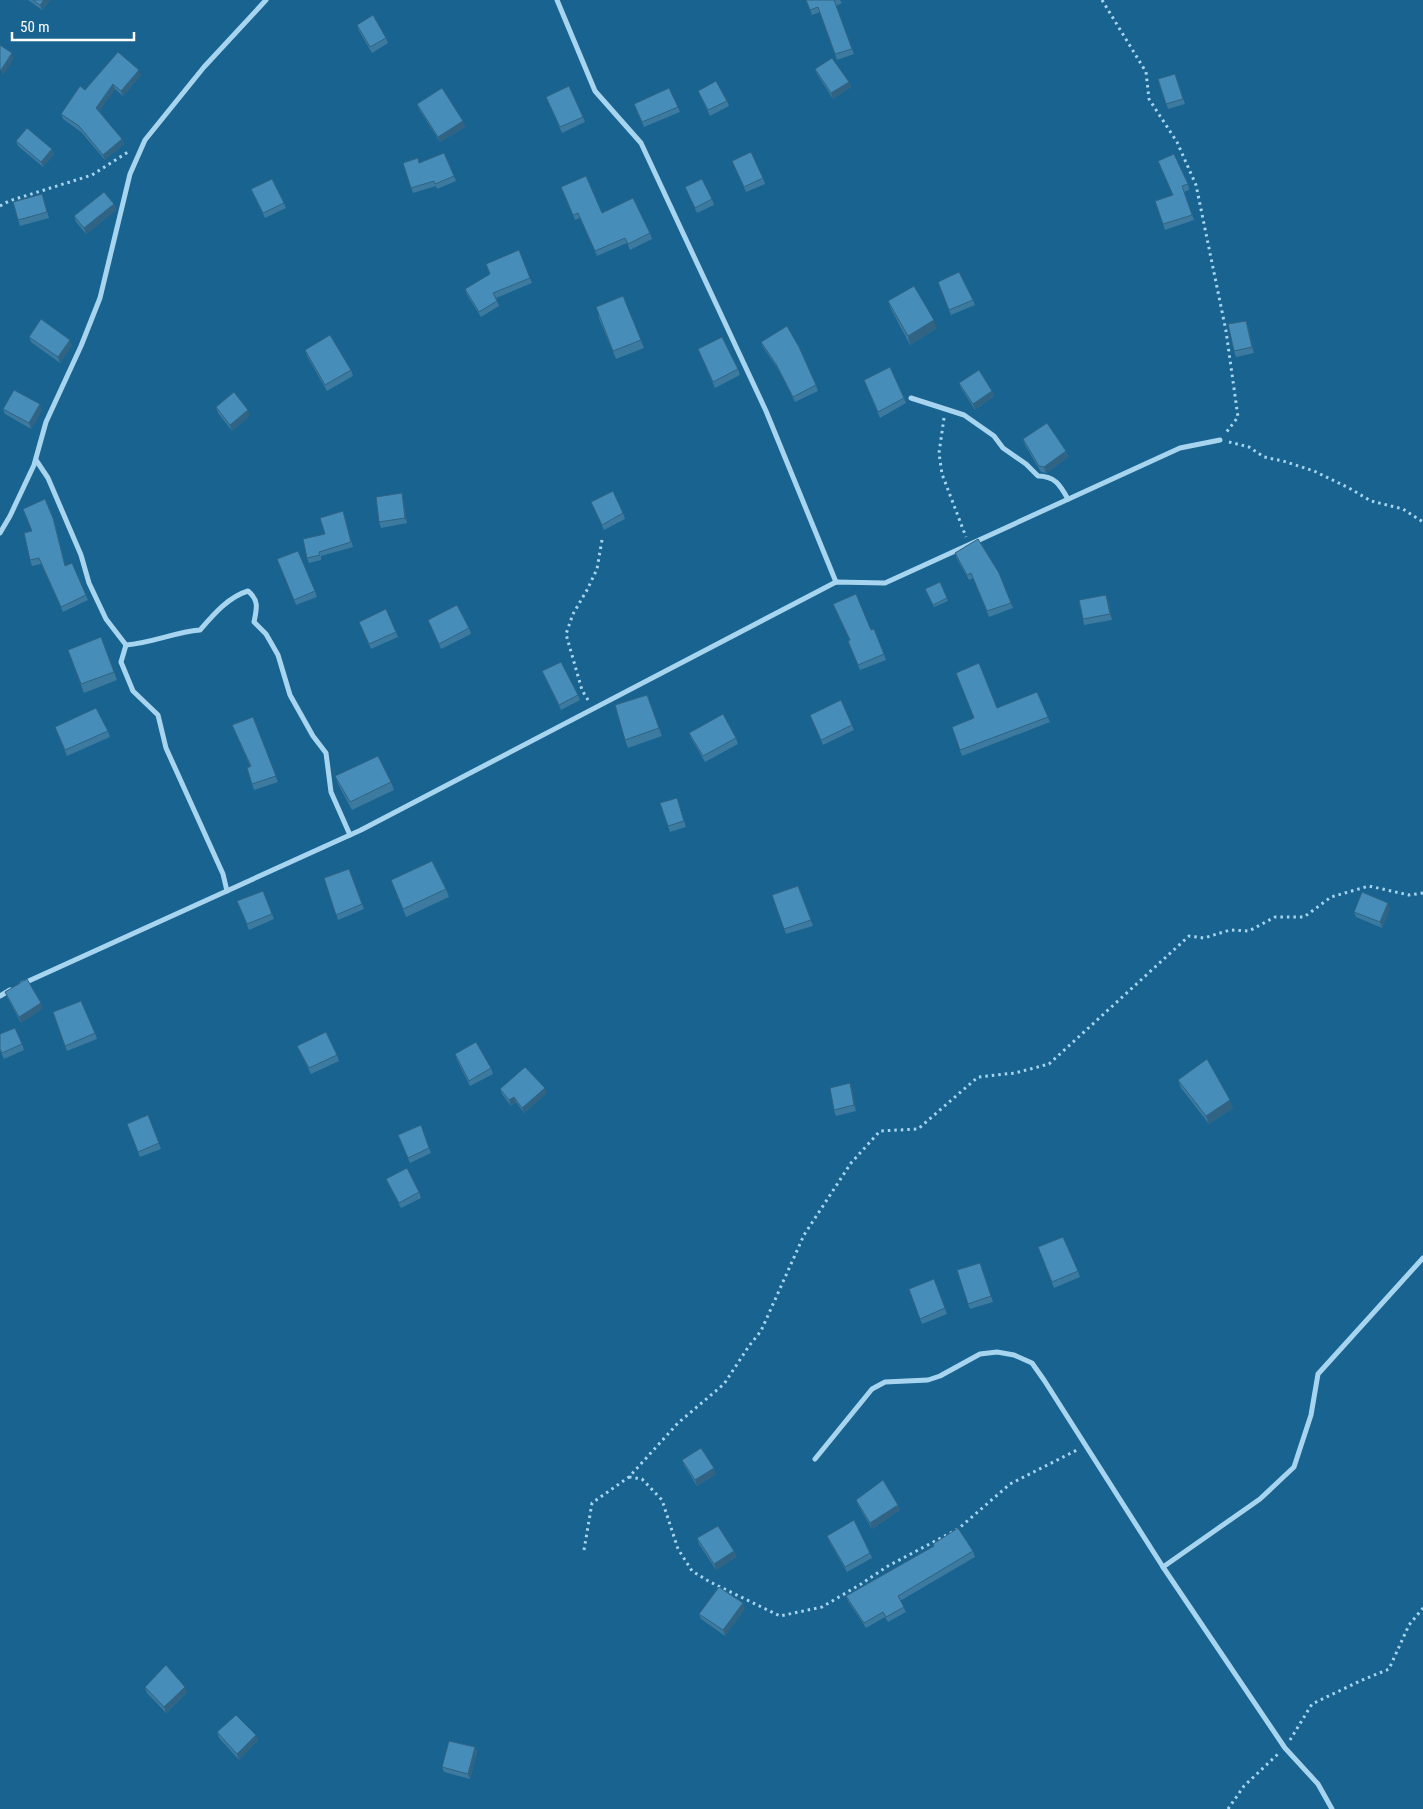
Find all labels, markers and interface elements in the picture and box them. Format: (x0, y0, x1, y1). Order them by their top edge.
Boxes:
scale bar (12, 10, 135, 42)
text: 50 m (20, 18, 50, 36)

